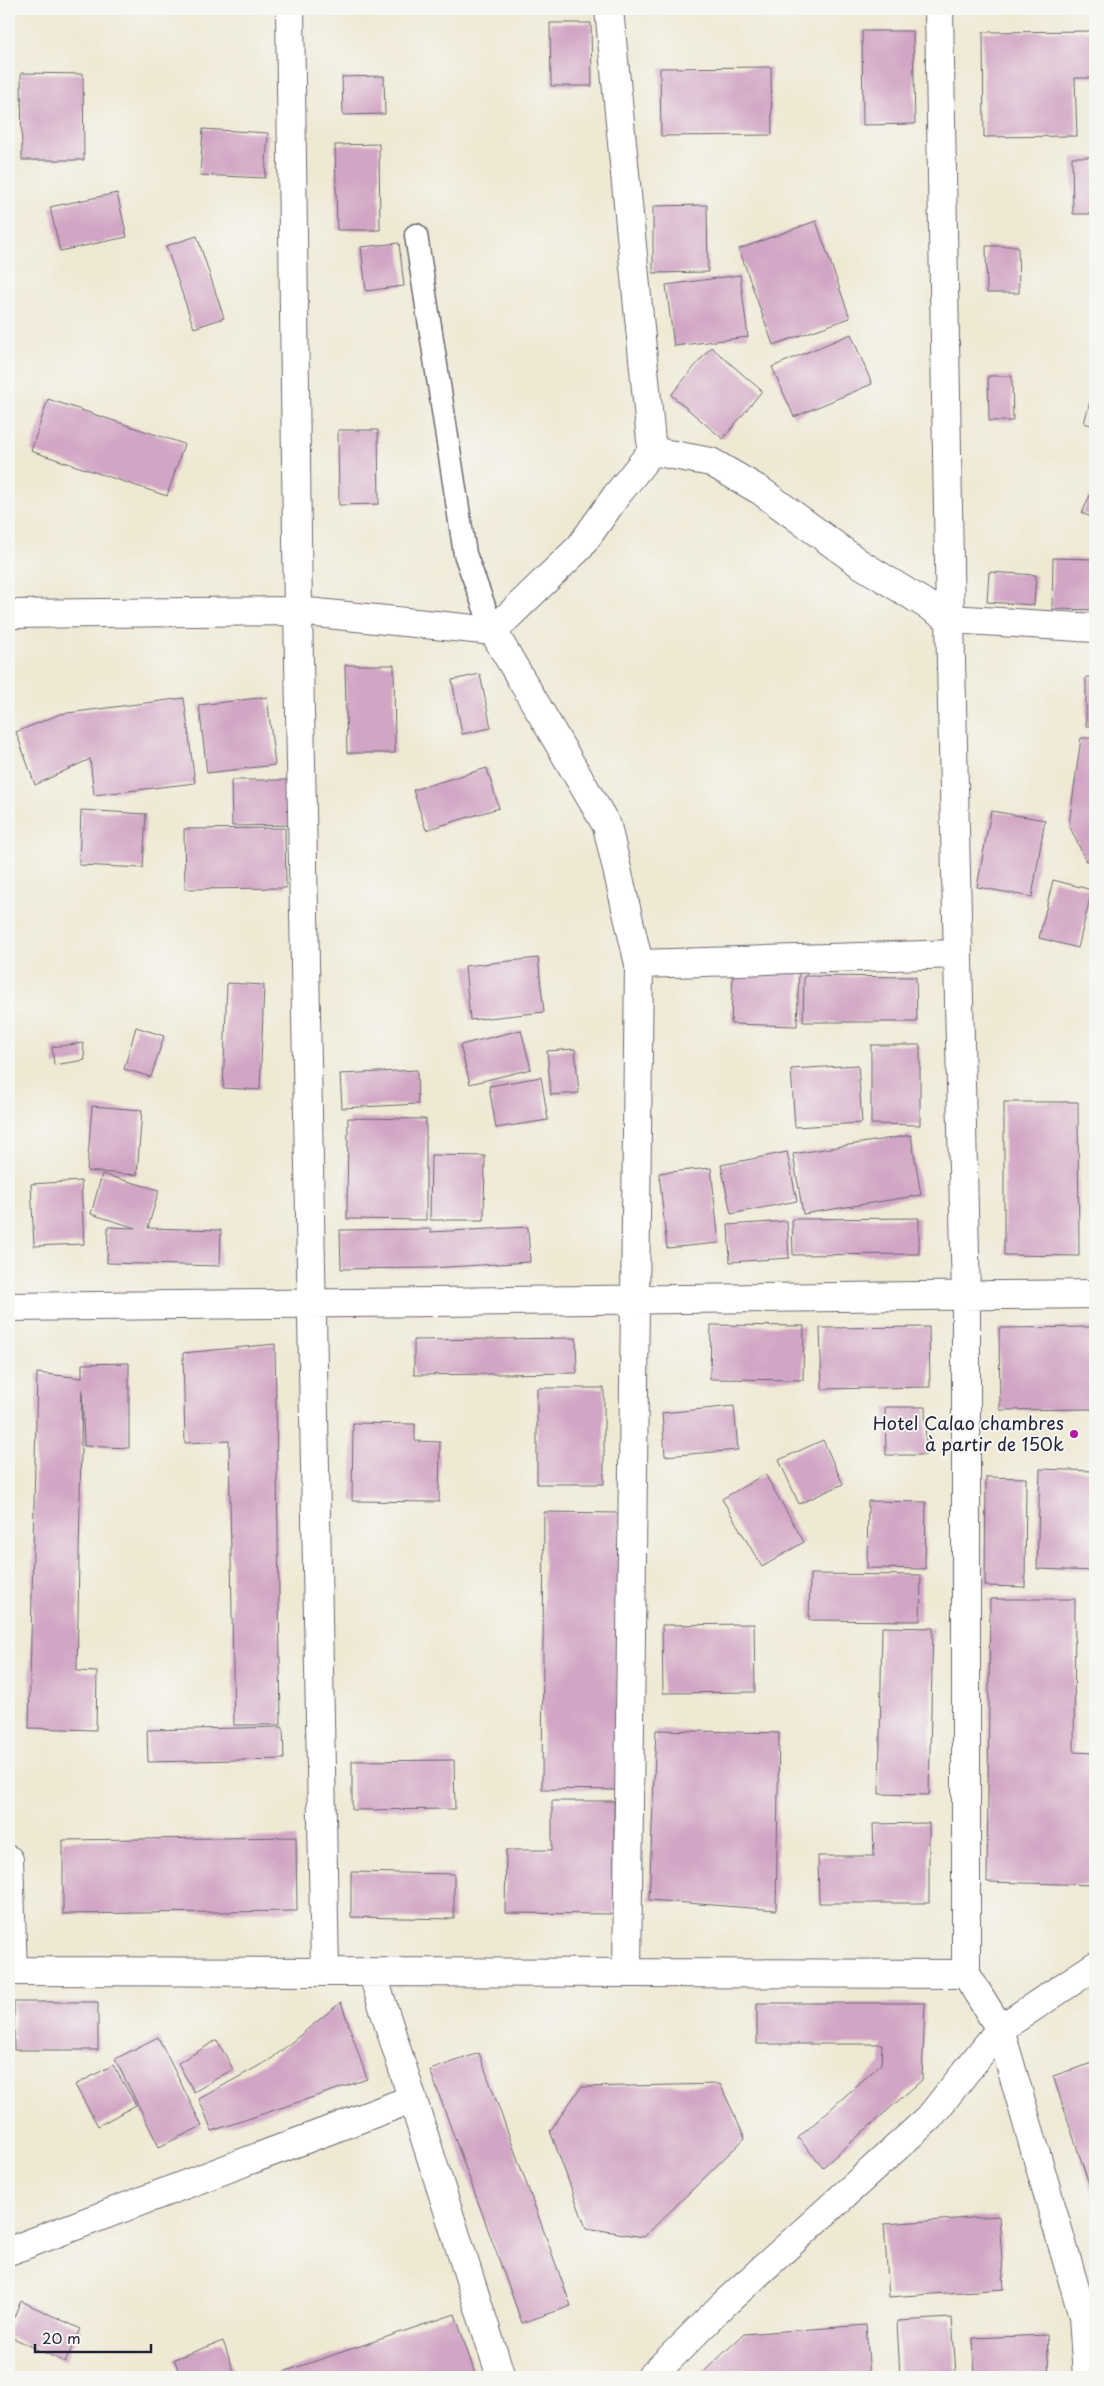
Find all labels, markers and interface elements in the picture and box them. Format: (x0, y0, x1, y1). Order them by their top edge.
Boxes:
place label: Hotel Calao chambres à partir de 150k (873, 1409, 1064, 1457)
marker: Hotel Calao chambres à partir de 150k (1068, 1428, 1080, 1440)
scale bar (35, 2321, 151, 2353)
text: 20 m (42, 2326, 81, 2349)

